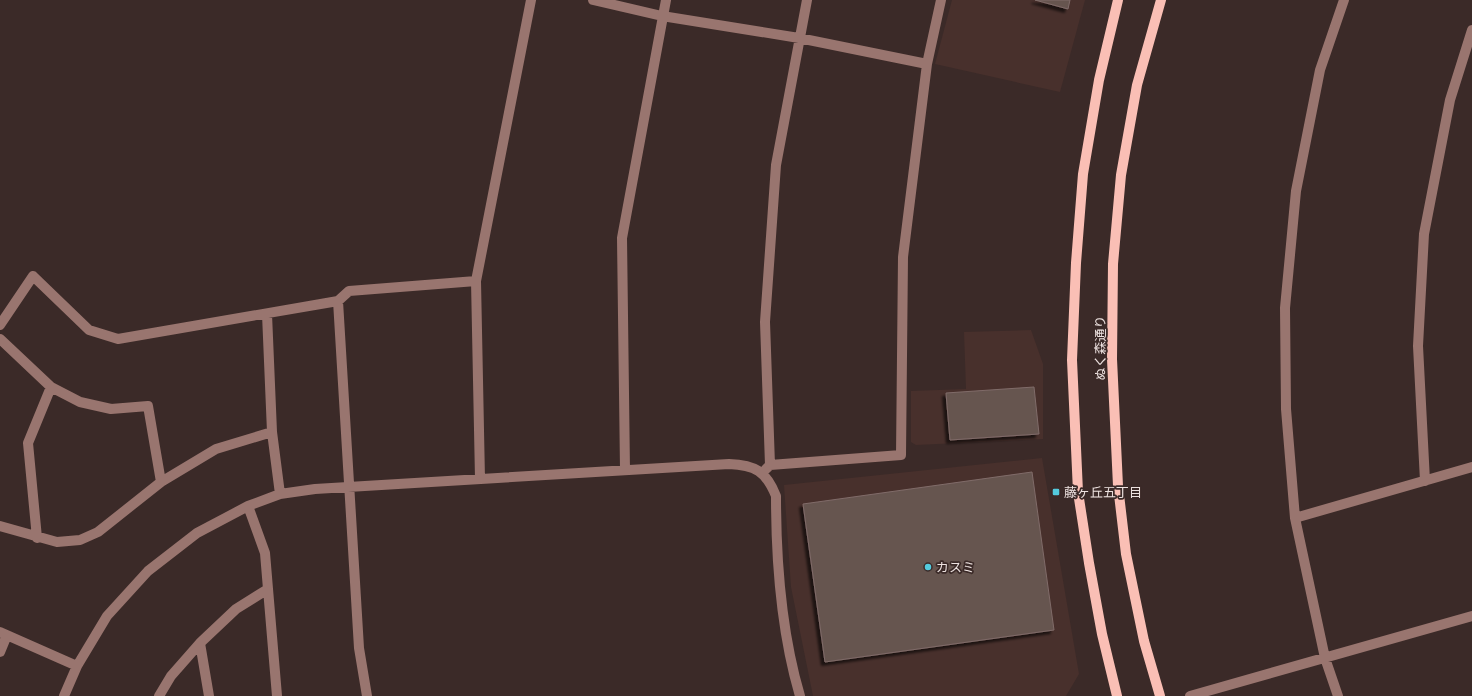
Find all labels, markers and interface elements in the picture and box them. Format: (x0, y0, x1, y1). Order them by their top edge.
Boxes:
street label: ぬく森通り (1093, 315, 1108, 381)
place label: 藤ヶ丘五丁目 (1064, 485, 1142, 500)
marker: 藤ヶ丘五丁目 (1051, 487, 1061, 497)
place label: カスミ (936, 560, 975, 575)
marker: カスミ (923, 562, 933, 572)

